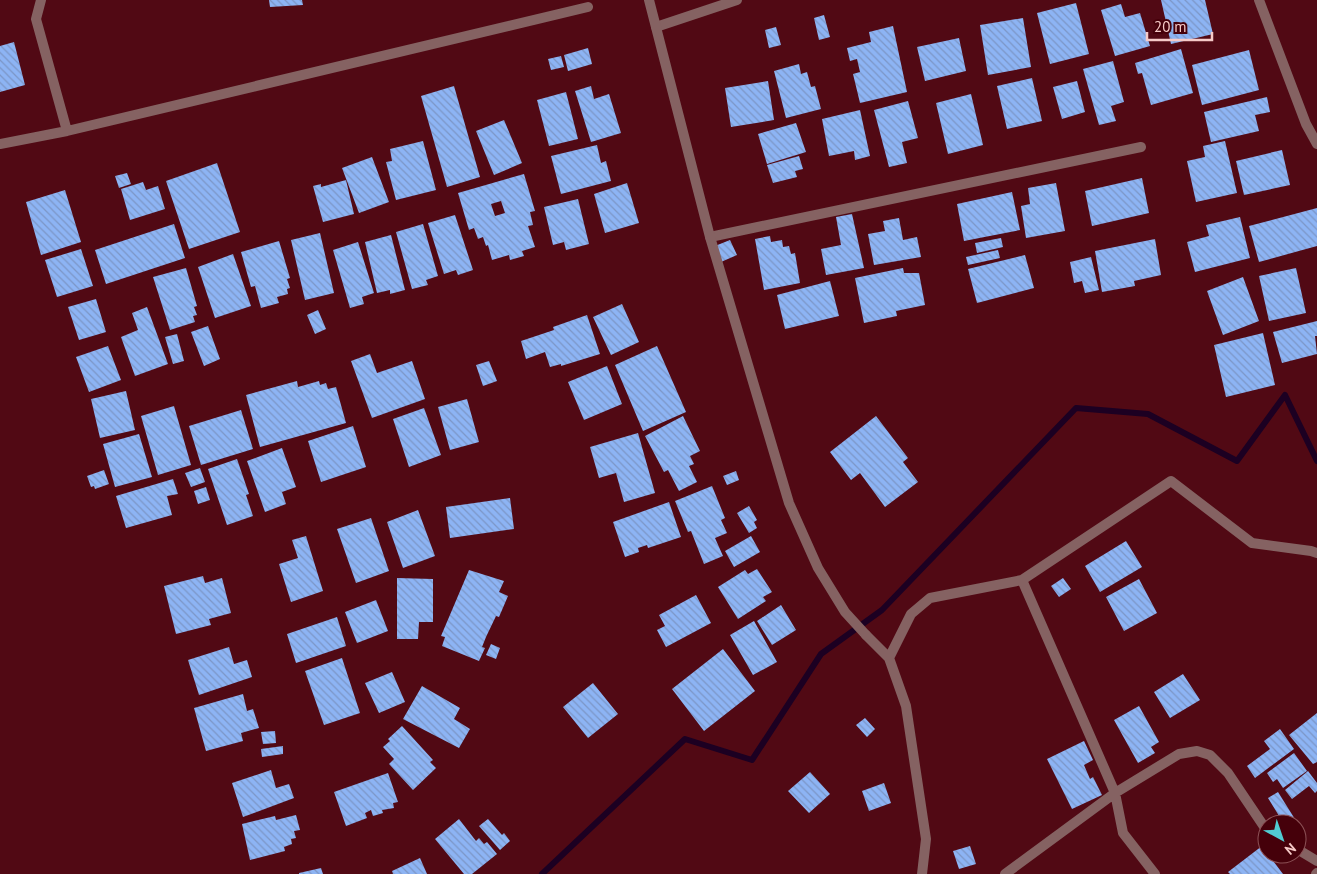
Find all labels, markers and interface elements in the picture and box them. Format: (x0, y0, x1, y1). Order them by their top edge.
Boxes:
scale bar (1147, 10, 1212, 42)
text: 20 m (1154, 17, 1187, 36)
north arrow (1257, 814, 1307, 864)
text: N (1281, 839, 1300, 859)

